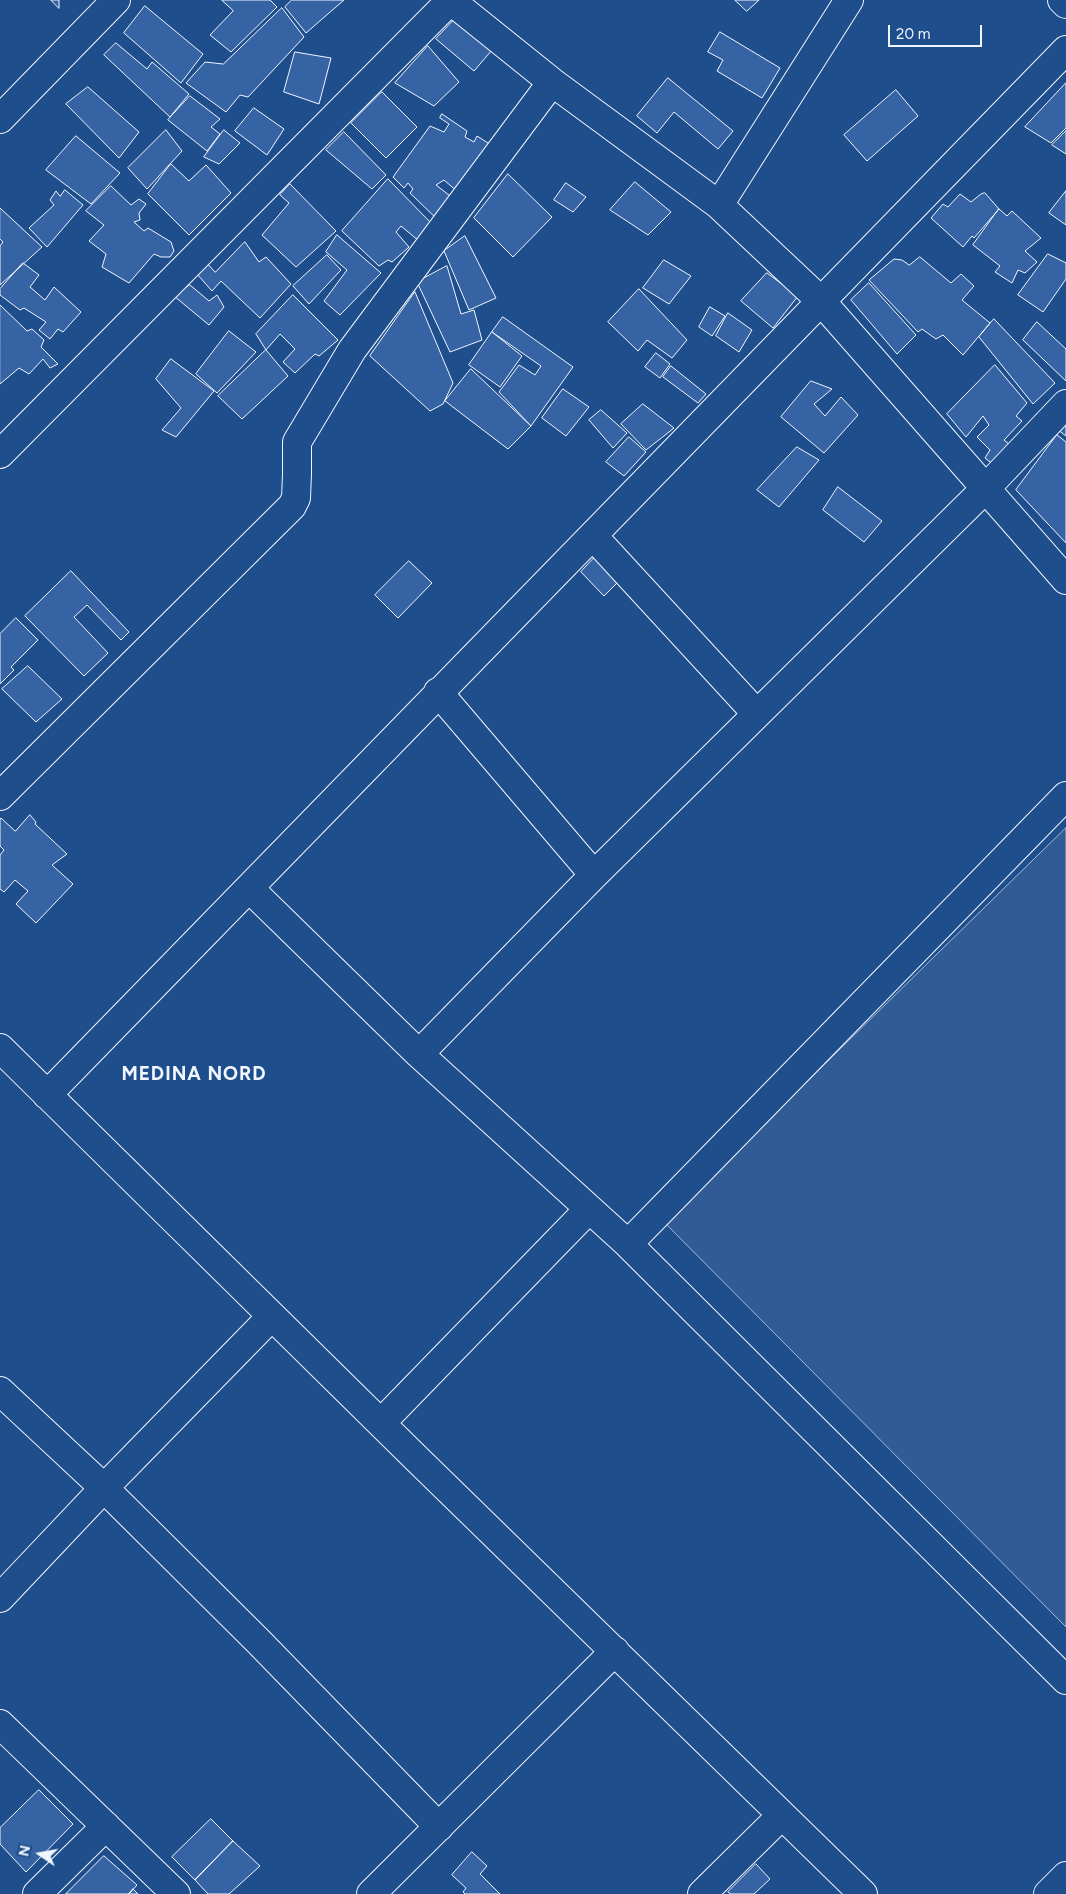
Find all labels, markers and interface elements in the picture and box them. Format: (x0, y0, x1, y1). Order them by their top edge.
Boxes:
scale bar (891, 15, 985, 47)
text: 20 m (896, 25, 930, 43)
district label: MEDINA NORD (120, 1063, 268, 1085)
north arrow (15, 1829, 65, 1879)
text: N (15, 1844, 34, 1858)

